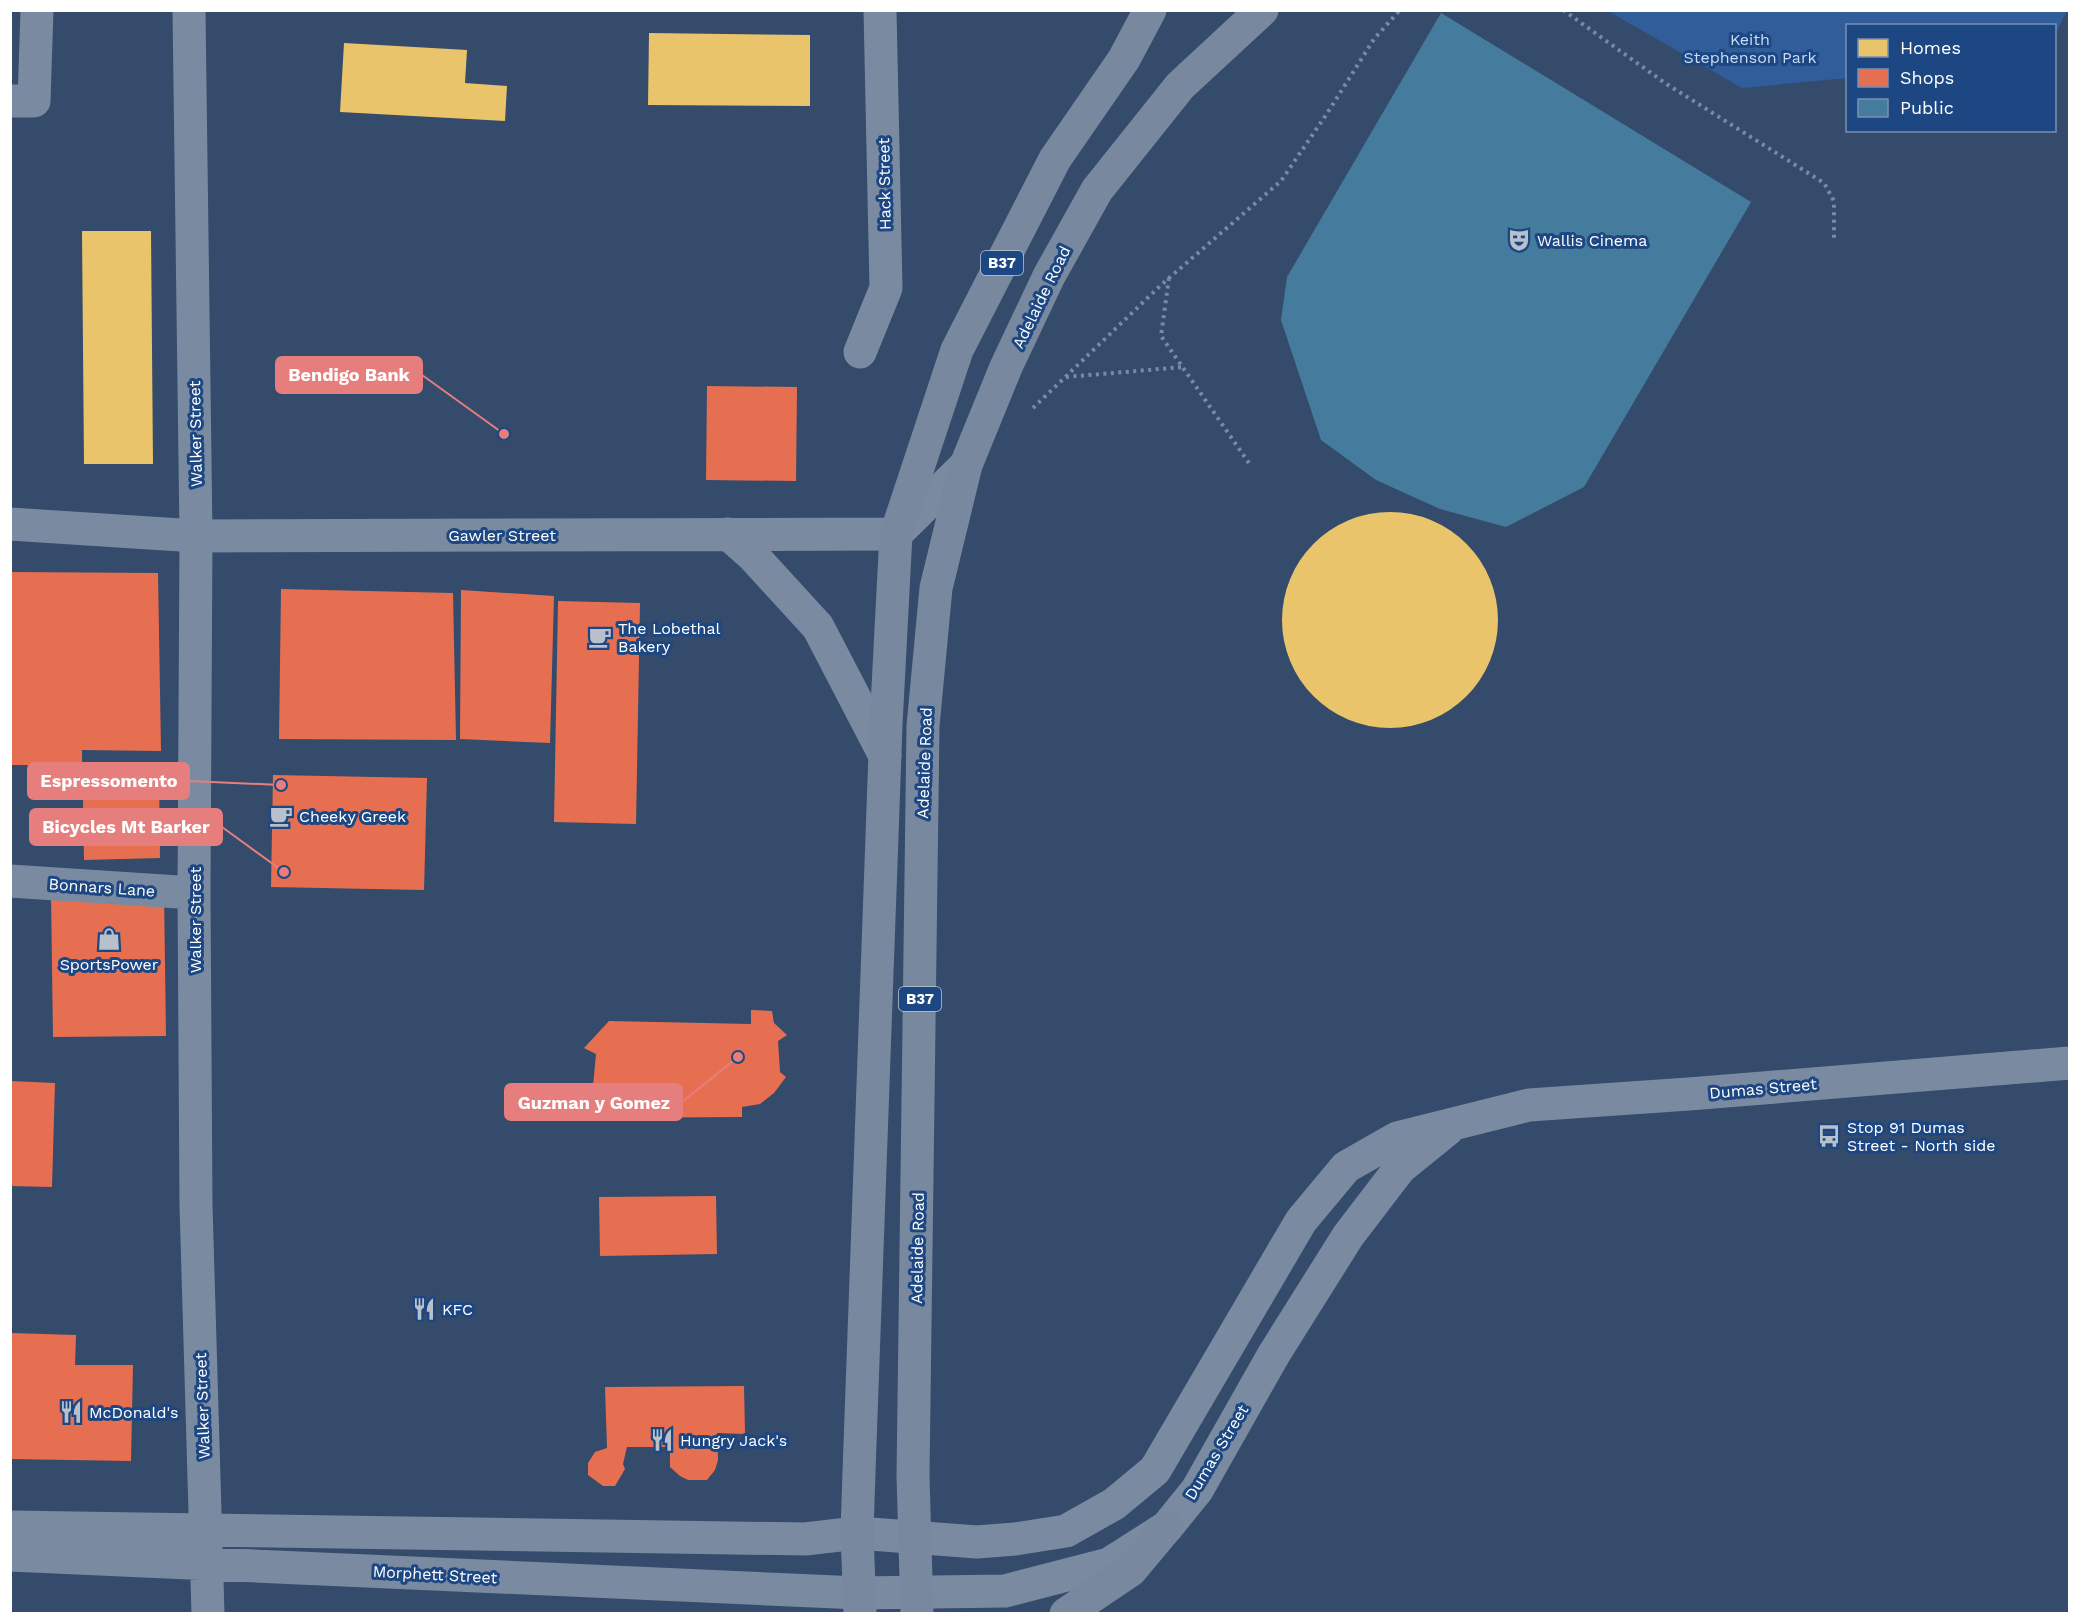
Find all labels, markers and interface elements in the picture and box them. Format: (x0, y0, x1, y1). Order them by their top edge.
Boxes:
legend (1846, 24, 2056, 132)
park label: Keith Stephenson Park (1683, 30, 1817, 67)
text: Homes (1900, 37, 1961, 58)
text: Shops (1900, 67, 1954, 88)
text: Public (1900, 97, 1954, 118)
street label: Hack Street (874, 138, 895, 230)
theatre icon: Wallis Cinema (1506, 227, 1532, 253)
place label: Wallis Cinema (1537, 231, 1647, 250)
street label: Adelaide Road (1008, 243, 1074, 352)
road number: B37 (981, 251, 1023, 275)
callout: Bendigo Bank (276, 357, 422, 393)
text: Bendigo Bank (288, 364, 411, 385)
street label: Walker Street (185, 380, 206, 487)
street label: Gawler Street (448, 526, 556, 545)
place label: The Lobethal Bakery (618, 619, 721, 656)
cafe icon: The Lobethal Bakery (587, 624, 613, 650)
street label: Adelaide Road (913, 707, 936, 819)
callout: Espressomento (28, 763, 189, 799)
text: Espressomento (40, 770, 178, 791)
cafe icon: Cheeky Greek (268, 803, 294, 829)
place label: Cheeky Greek (299, 807, 406, 826)
callout: Bicycles Mt Barker (30, 809, 222, 845)
text: Bicycles Mt Barker (42, 816, 210, 837)
street label: Walker Street (186, 866, 205, 973)
street label: Bonnars Lane (48, 874, 156, 901)
shop icon: SportsPower (96, 926, 122, 952)
place label: SportsPower (60, 955, 159, 974)
road number: B37 (899, 987, 941, 1011)
street label: Dumas Street (1709, 1074, 1818, 1103)
callout: Guzman y Gomez (505, 1084, 682, 1120)
text: Guzman y Gomez (518, 1092, 670, 1113)
place label: Stop 91 Dumas Street - North side (1847, 1118, 1996, 1155)
bus stop icon: Stop 91 Dumas Street - North side (1816, 1123, 1842, 1149)
street label: Adelaide Road (907, 1192, 928, 1304)
restaurant icon: KFC (411, 1296, 437, 1322)
place label: KFC (442, 1300, 473, 1319)
street label: Walker Street (191, 1352, 214, 1460)
restaurant icon: McDonald's (58, 1399, 84, 1425)
street label: Dumas Street (1181, 1401, 1252, 1503)
place label: McDonald's (89, 1403, 179, 1422)
restaurant icon: Hungry Jack's (649, 1427, 675, 1453)
place label: Hungry Jack's (680, 1431, 787, 1450)
street label: Morphett Street (372, 1562, 498, 1587)

